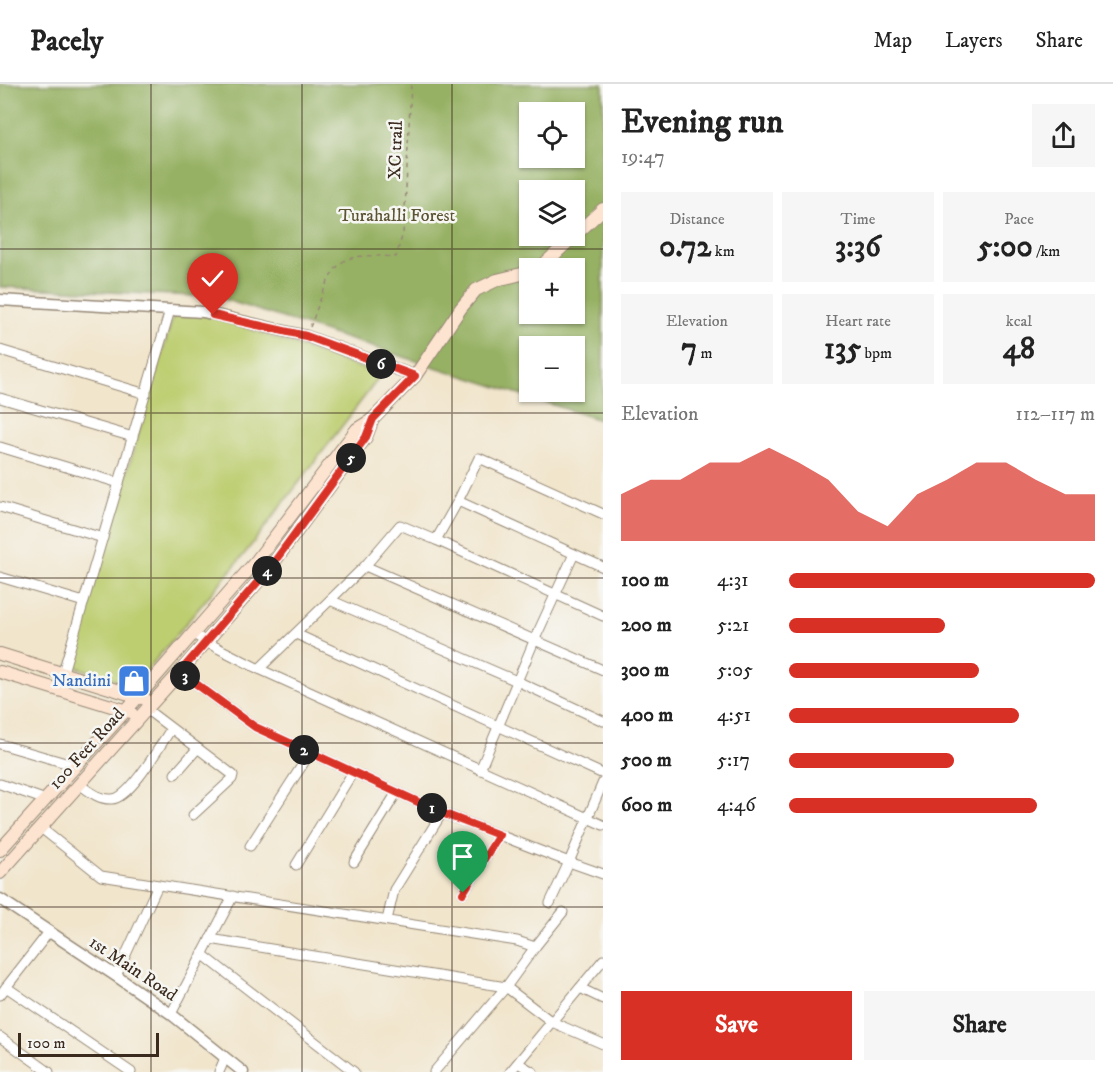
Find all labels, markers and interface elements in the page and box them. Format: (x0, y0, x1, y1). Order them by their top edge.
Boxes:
text: Pacely (30, 24, 103, 59)
text: Map (873, 28, 912, 54)
text: Layers (945, 28, 1003, 54)
text: Share (1036, 28, 1083, 54)
map controls (519, 102, 585, 402)
button: locate (519, 102, 585, 168)
text: Evening run (621, 102, 783, 143)
button: share (1032, 104, 1095, 167)
street label: XC trail (384, 120, 408, 180)
text: 19:47 (621, 145, 665, 170)
button: layers (519, 180, 585, 246)
park label: Turahalli Forest (339, 205, 456, 227)
text: Distance (669, 209, 725, 229)
text: Time (841, 209, 875, 229)
text: Pace (1004, 209, 1034, 229)
text: 0.72 (659, 229, 711, 266)
text: 3:36 (835, 229, 881, 266)
text: 5:00 (978, 229, 1033, 266)
text: km (711, 241, 735, 261)
text: /km (1033, 241, 1060, 261)
pin (187, 253, 238, 315)
button: + (519, 258, 585, 324)
icon: check (196, 262, 229, 295)
text: Elevation (666, 311, 728, 331)
text: Heart rate (825, 311, 891, 331)
text: kcal (1006, 311, 1032, 331)
text: 7 (681, 331, 697, 368)
text: 135 (824, 331, 861, 368)
text: 48 (1003, 331, 1035, 368)
button: − (519, 336, 585, 402)
text: m (697, 343, 713, 363)
text: bpm (861, 343, 892, 363)
pin: 6 (366, 349, 396, 379)
text: 6 (377, 354, 385, 374)
text: Elevation (621, 402, 698, 427)
text: 112–117 m (1015, 402, 1095, 427)
pin: 5 (336, 443, 366, 473)
text: 5 (347, 448, 355, 468)
pin: 4 (252, 556, 282, 586)
text: 4 (262, 561, 272, 581)
text: 100 m (621, 568, 669, 593)
text: 4:31 (717, 568, 749, 593)
text: 200 m (621, 613, 672, 638)
text: 5:21 (717, 613, 749, 638)
text: 300 m (621, 658, 669, 683)
text: 5:05 (717, 658, 753, 683)
pin: 3 (170, 661, 200, 691)
shop icon: Nandini (116, 663, 152, 699)
text: 3 (182, 666, 188, 686)
place label: Nandini (52, 670, 111, 692)
text: 400 m (621, 703, 673, 728)
text: 4:51 (717, 703, 751, 728)
street label: 100 Feet Road (45, 704, 129, 794)
pin: 2 (289, 735, 319, 765)
text: 2 (300, 740, 308, 760)
text: 500 m (621, 748, 672, 773)
text: 5:17 (717, 748, 750, 773)
pin: 1 (417, 793, 447, 823)
text: 600 m (621, 793, 672, 818)
text: 4:46 (717, 793, 756, 818)
text: 1 (429, 798, 435, 818)
pin (437, 831, 488, 893)
icon: arrive (446, 840, 479, 873)
street label: 1st Main Road (85, 931, 181, 1007)
button: Save (621, 991, 852, 1060)
button: Share (864, 991, 1095, 1060)
scale bar (18, 1030, 159, 1058)
text: 100 m (27, 1033, 66, 1053)

